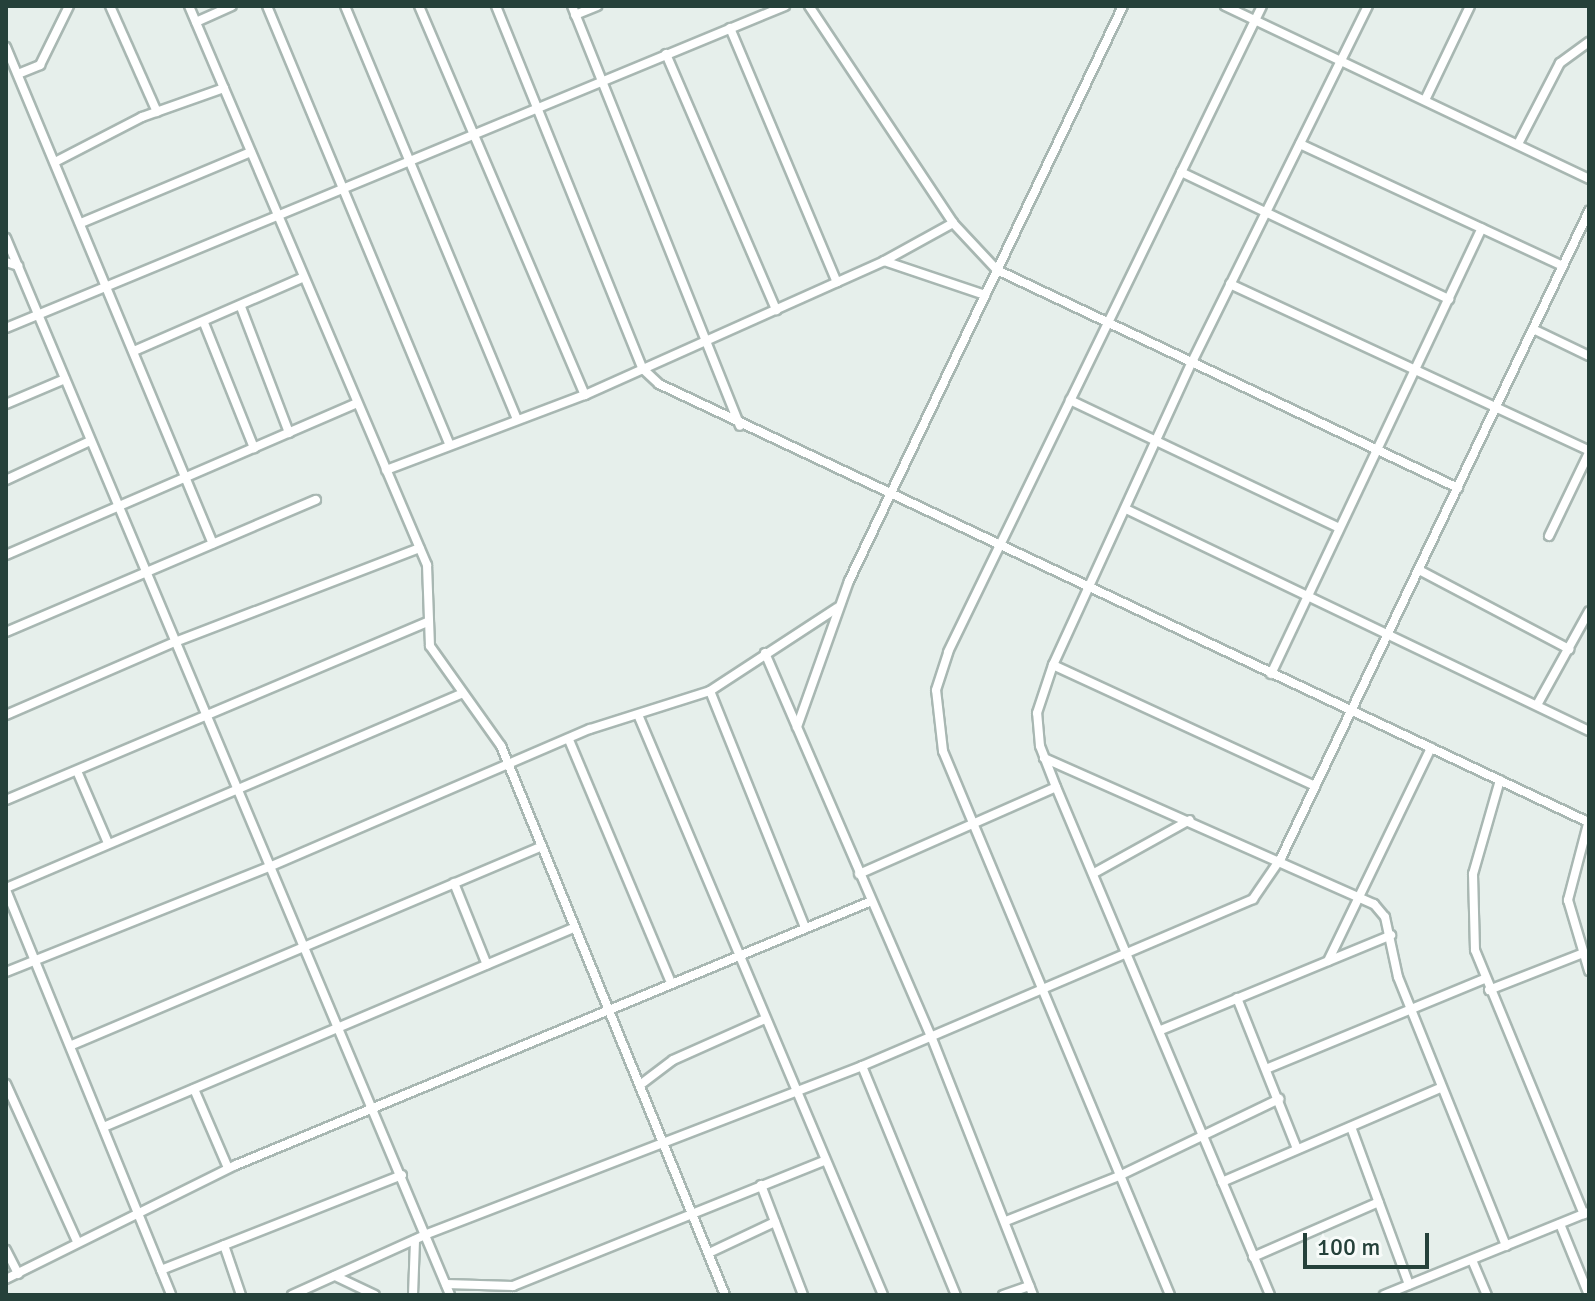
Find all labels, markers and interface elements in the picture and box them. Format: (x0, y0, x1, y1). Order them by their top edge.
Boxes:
scale bar (1307, 1217, 1433, 1267)
text: 100 m (1317, 1232, 1380, 1262)

